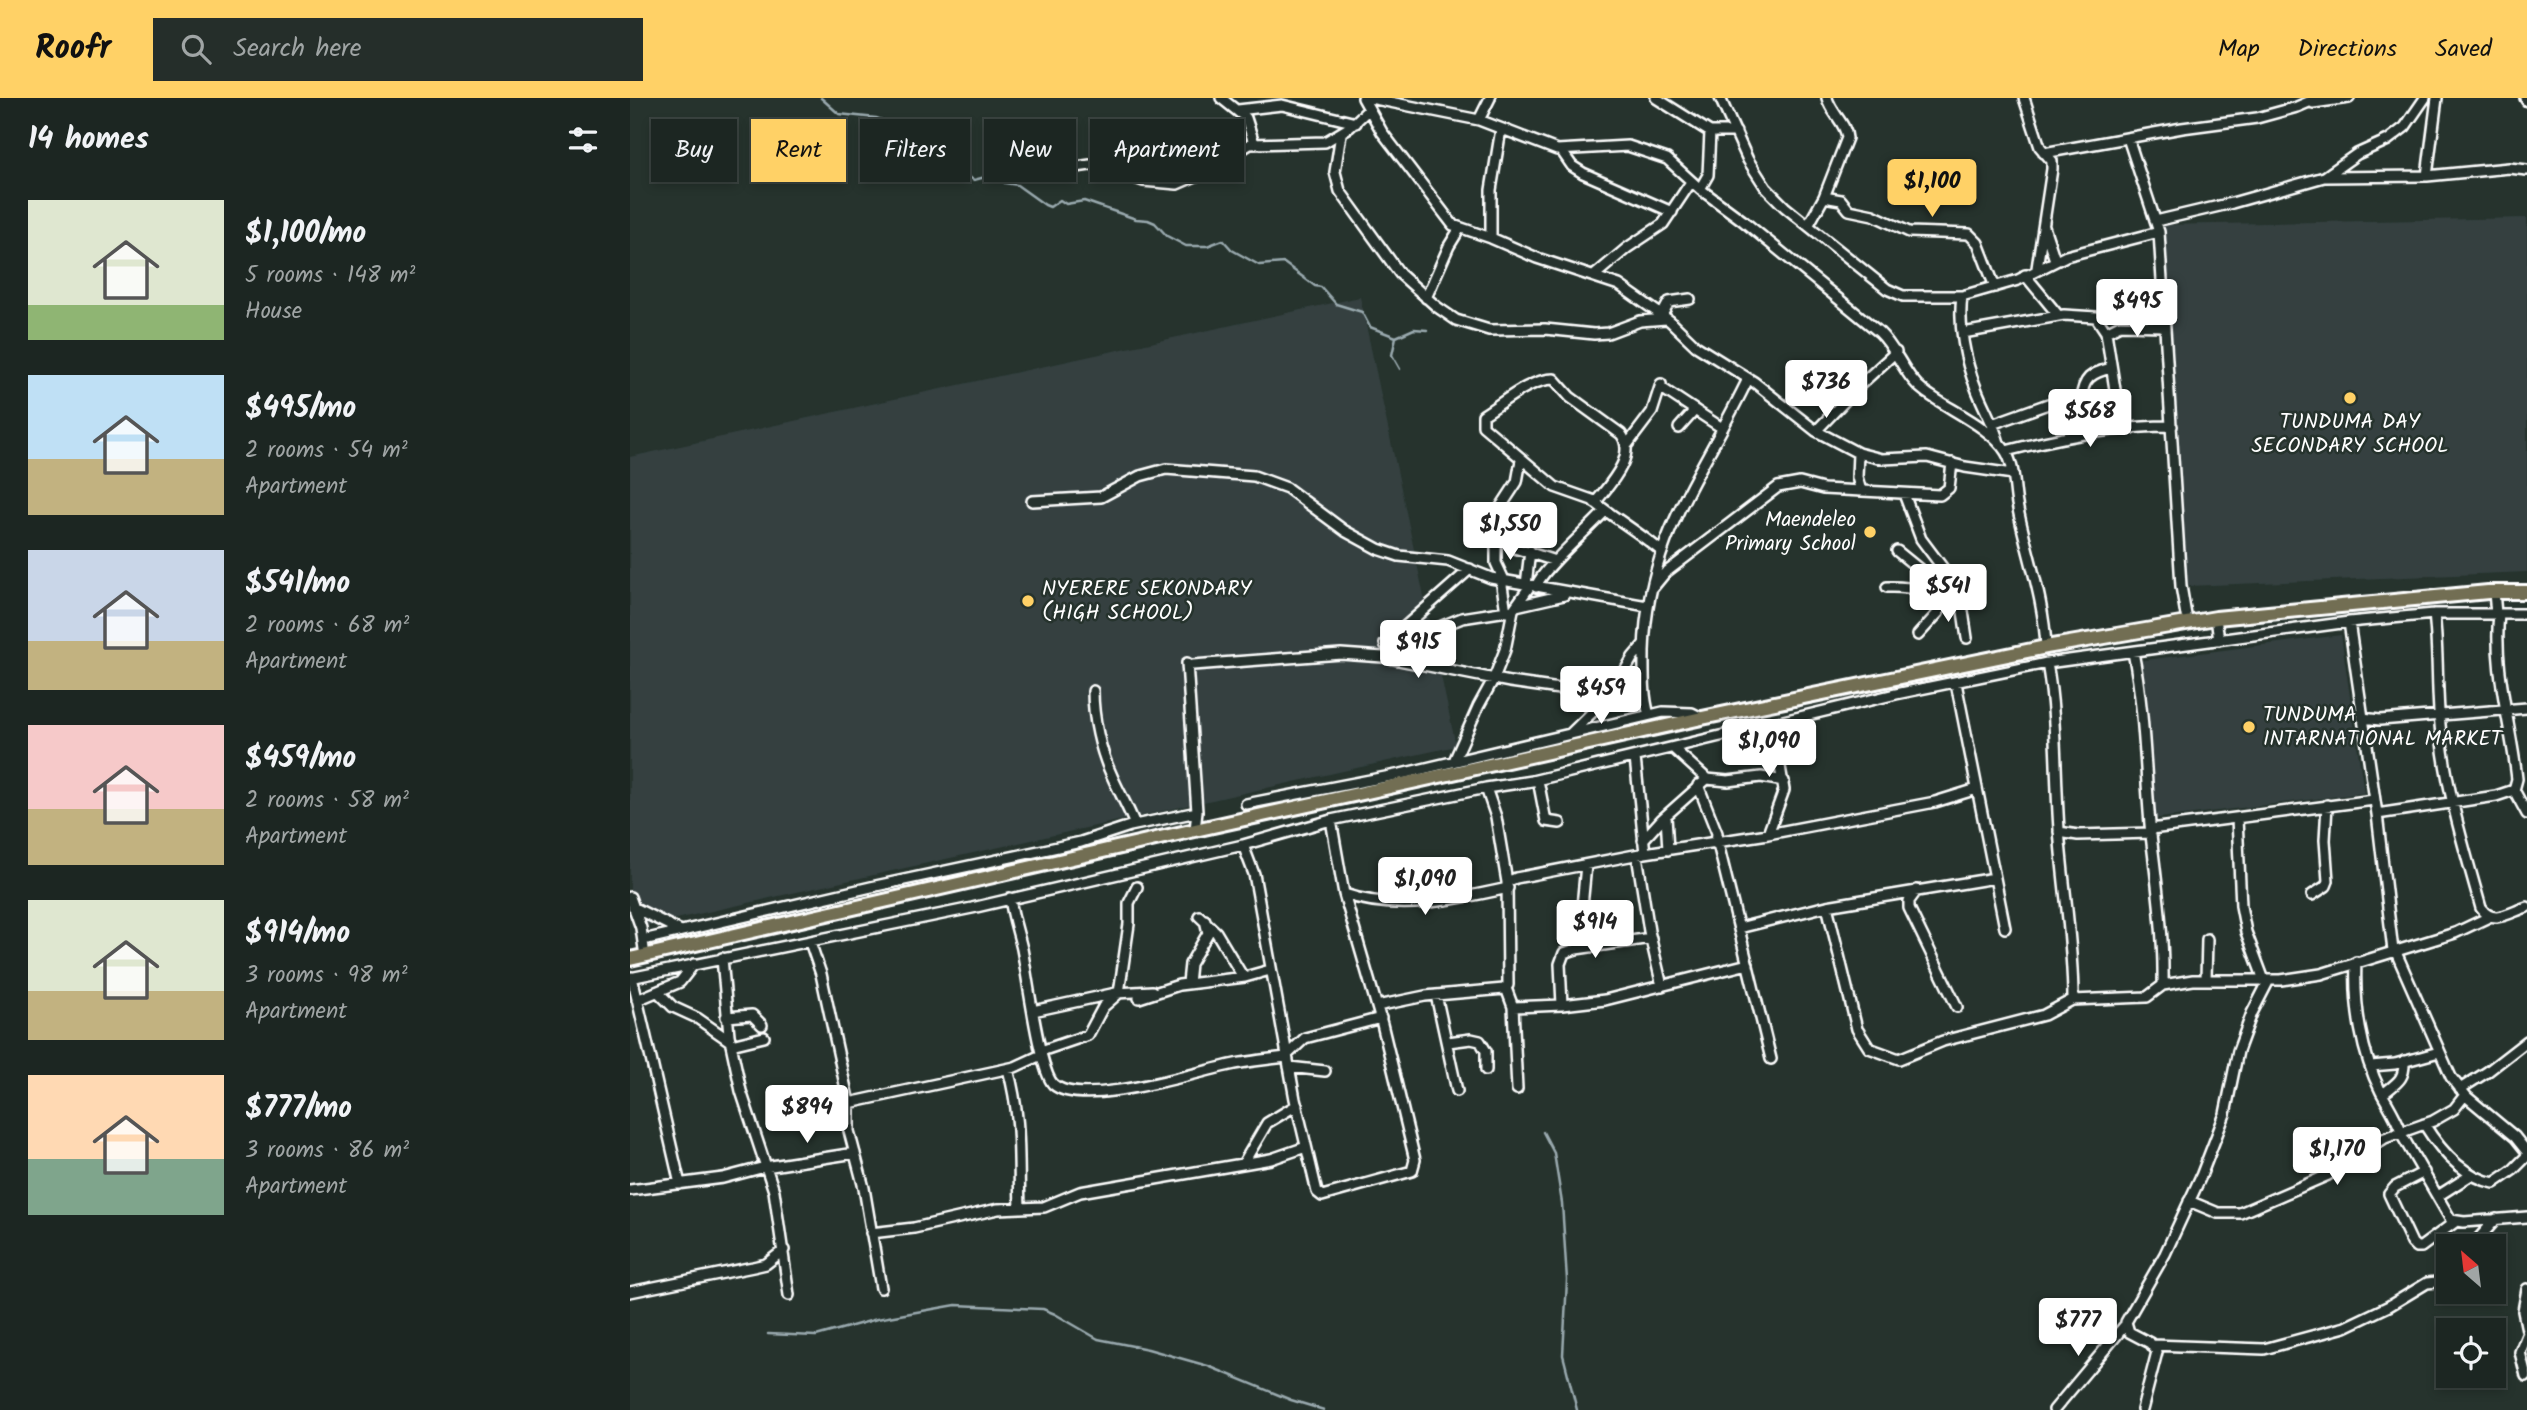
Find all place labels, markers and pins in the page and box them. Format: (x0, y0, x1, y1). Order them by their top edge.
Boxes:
pin: $1,100 (1875, 159, 1989, 219)
pin: $495 (2096, 280, 2178, 339)
pin: $736 (1785, 360, 1867, 420)
pin: $568 (2049, 390, 2131, 449)
marker: TUNDUMA DAY SECONDARY SCHOOL (2342, 390, 2358, 406)
place label: TUNDUMA DAY SECONDARY SCHOOL (2251, 406, 2449, 463)
pin: $1,550 (1453, 503, 1567, 562)
place label: Maendeleo Primary School (1725, 504, 1856, 561)
marker: Maendeleo Primary School (1862, 524, 1878, 540)
pin: $541 (1907, 564, 1989, 624)
place label: NYERERE SEKONDARY (HIGH SCHOOL) (1042, 573, 1253, 630)
marker: NYERERE SEKONDARY (HIGH SCHOOL) (1020, 593, 1036, 609)
pin: $915 (1377, 620, 1459, 680)
pin: $459 (1560, 666, 1642, 726)
place label: TUNDUMA INTARNATIONAL MARKET (2263, 699, 2504, 756)
marker: TUNDUMA INTARNATIONAL MARKET (2241, 719, 2257, 735)
pin: $1,090 (1712, 720, 1826, 779)
pin: $1,090 (1368, 858, 1482, 917)
pin: $914 (1554, 900, 1636, 960)
pin: $894 (766, 1086, 848, 1145)
pin: $1,170 (2280, 1128, 2394, 1187)
pin: $777 (2037, 1298, 2119, 1358)

